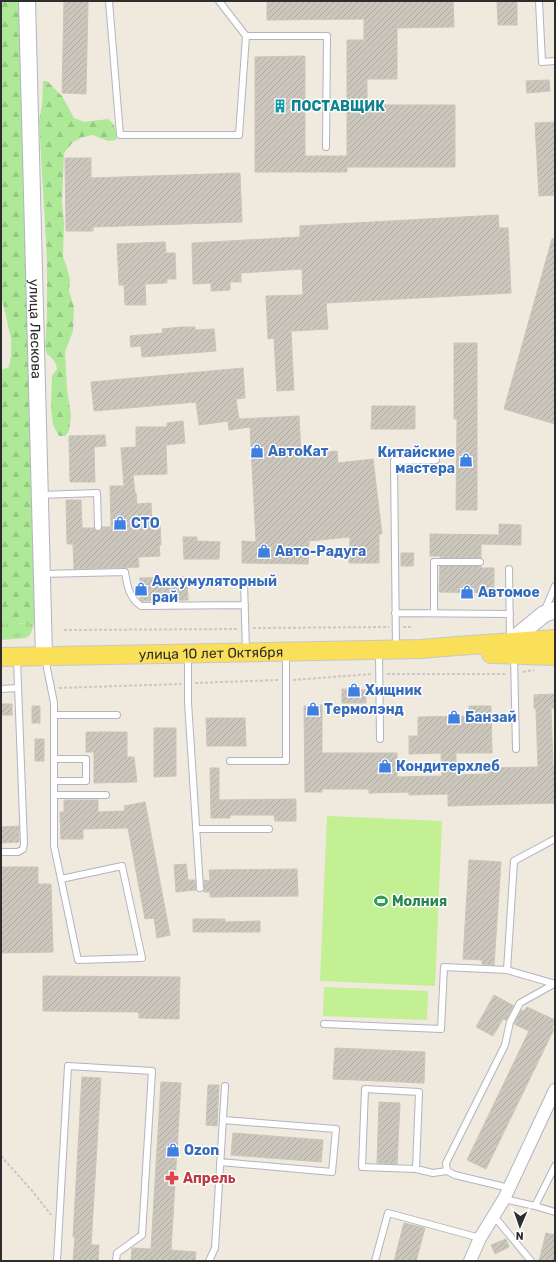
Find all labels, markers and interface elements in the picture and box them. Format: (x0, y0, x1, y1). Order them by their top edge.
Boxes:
building icon: ПОСТАВЩИК (272, 98, 288, 114)
place label: ПОСТАВЩИК (291, 98, 385, 115)
street label: улица Лескова (26, 279, 45, 379)
shop icon: АвтоКат (249, 443, 265, 459)
place label: АвтоКат (268, 443, 329, 460)
place label: Китайские мастера (377, 444, 455, 477)
shop icon: Китайские мастера (458, 452, 474, 468)
shop icon: СТО (112, 515, 128, 531)
place label: СТО (131, 515, 160, 532)
shop icon: Авто-Радуга (256, 543, 272, 559)
place label: Авто-Радуга (275, 543, 366, 560)
place label: Аккумуляторный рай (152, 573, 277, 606)
shop icon: Аккумуляторный рай (133, 581, 149, 597)
shop icon: Автомое (459, 584, 475, 600)
place label: Автомое (478, 584, 540, 601)
street label: улица 10 лет Октября (139, 643, 283, 663)
shop icon: Хищник (346, 682, 362, 698)
place label: Хищник (365, 682, 422, 699)
shop icon: Термолэнд (305, 701, 321, 717)
place label: Термолэнд (324, 701, 404, 718)
shop icon: Банзай (446, 709, 462, 725)
place label: Банзай (465, 709, 516, 726)
shop icon: Кондитерхлеб (377, 758, 393, 774)
place label: Кондитерхлеб (396, 758, 500, 775)
sports icon: Молния (373, 893, 389, 909)
place label: Молния (392, 893, 447, 910)
shop icon: Ozon (165, 1142, 181, 1158)
place label: Ozon (184, 1142, 219, 1159)
pharmacy icon: Апрель (164, 1170, 180, 1186)
place label: Апрель (183, 1170, 236, 1187)
north arrow (500, 1206, 540, 1246)
text: N (515, 1229, 524, 1242)

